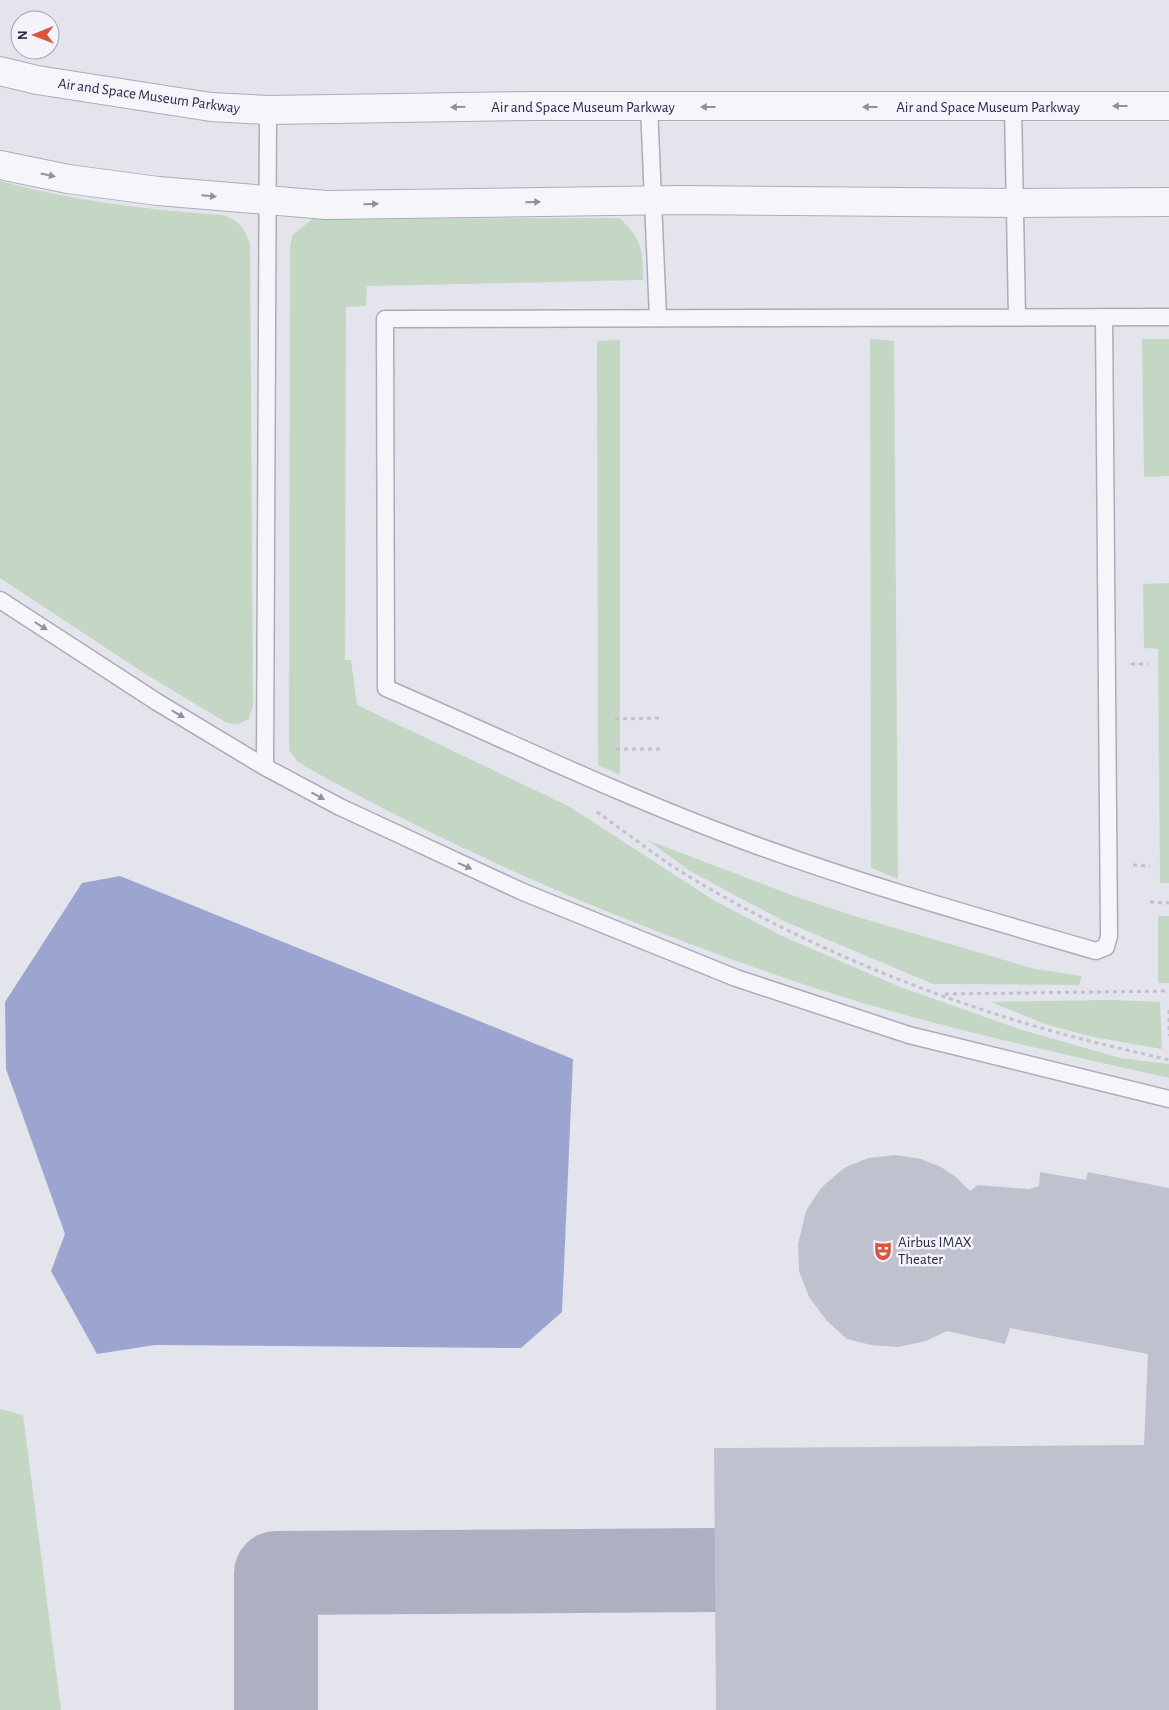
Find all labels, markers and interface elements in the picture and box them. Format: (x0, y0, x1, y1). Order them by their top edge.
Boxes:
north arrow (10, 10, 60, 60)
text: N (16, 30, 30, 40)
street label: Air and Space Museum Parkway (57, 76, 242, 116)
street label: Air and Space Museum Parkway (491, 100, 675, 115)
street label: Air and Space Museum Parkway (896, 100, 1080, 115)
one-way arrow (1112, 102, 1128, 110)
one-way arrow (450, 103, 466, 111)
one-way arrow (700, 103, 716, 111)
one-way arrow (862, 103, 878, 111)
one-way arrow (40, 171, 56, 179)
one-way arrow (201, 192, 217, 200)
one-way arrow (526, 198, 542, 206)
one-way arrow (363, 200, 379, 208)
one-way arrow (34, 622, 48, 631)
one-way arrow (171, 710, 185, 718)
one-way arrow (311, 792, 326, 800)
one-way arrow (458, 862, 472, 870)
place label: Airbus IMAX Theater (898, 1235, 972, 1267)
theatre icon: Airbus IMAX Theater (872, 1240, 894, 1262)

